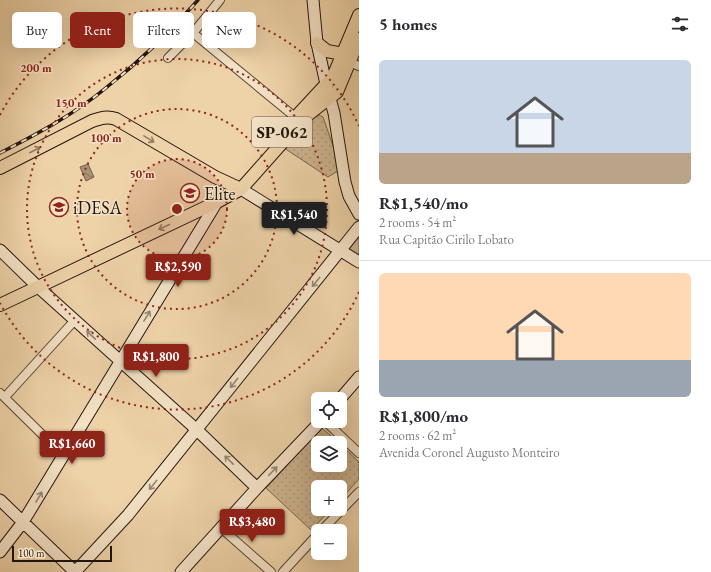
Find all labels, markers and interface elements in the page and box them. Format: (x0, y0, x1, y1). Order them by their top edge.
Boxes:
chip: Buy (12, 12, 62, 48)
chip: Rent (70, 12, 125, 48)
chip: Filters (133, 12, 194, 48)
chip: New (202, 12, 256, 48)
text: 5 homes (379, 13, 437, 35)
icon: filters (669, 13, 691, 35)
text: 200 m (20, 60, 52, 76)
icon: home (499, 86, 571, 158)
text: 150 m (55, 95, 87, 111)
road number: SP-062 (252, 117, 312, 147)
text: 100 m (90, 130, 122, 146)
one-way arrow (143, 135, 155, 143)
one-way arrow (29, 146, 41, 153)
text: 50 m (129, 166, 155, 182)
school or university icon: Elite (179, 182, 201, 204)
place label: Elite (204, 182, 236, 205)
text: R$1,540/mo (379, 192, 468, 214)
school or university icon: iDESA (48, 196, 70, 218)
place label: iDESA (73, 196, 123, 219)
centre of rings (170, 202, 184, 216)
pin: R$1,540 (257, 202, 331, 236)
text: R$1,540 (271, 206, 317, 223)
text: 2 rooms · 54 m² (379, 214, 456, 231)
one-way arrow (158, 224, 170, 231)
text: Rua Capitão Cirilo Lobato (379, 231, 514, 248)
pin: R$2,590 (141, 254, 215, 288)
text: R$2,590 (155, 258, 201, 275)
one-way arrow (311, 276, 320, 287)
icon: home (499, 299, 571, 371)
one-way arrow (143, 311, 151, 322)
one-way arrow (86, 331, 96, 340)
pin: R$1,800 (119, 344, 193, 378)
text: R$1,800 (133, 348, 179, 365)
one-way arrow (230, 378, 238, 389)
map controls (311, 392, 347, 560)
button: locate (311, 392, 347, 428)
text: R$1,800/mo (379, 405, 468, 427)
text: 2 rooms · 62 m² (379, 427, 456, 444)
pin: R$1,660 (35, 431, 109, 465)
text: R$1,660 (49, 435, 95, 452)
button: layers (311, 436, 347, 472)
text: Avenida Coronel Augusto Monteiro (379, 444, 560, 461)
one-way arrow (224, 456, 234, 465)
one-way arrow (268, 466, 278, 476)
one-way arrow (148, 479, 157, 490)
button: + (311, 480, 347, 516)
one-way arrow (35, 491, 43, 503)
pin: R$3,480 (215, 509, 289, 543)
text: R$3,480 (229, 513, 275, 530)
button: − (311, 524, 347, 560)
scale bar (12, 544, 112, 563)
text: 100 m (18, 546, 45, 560)

